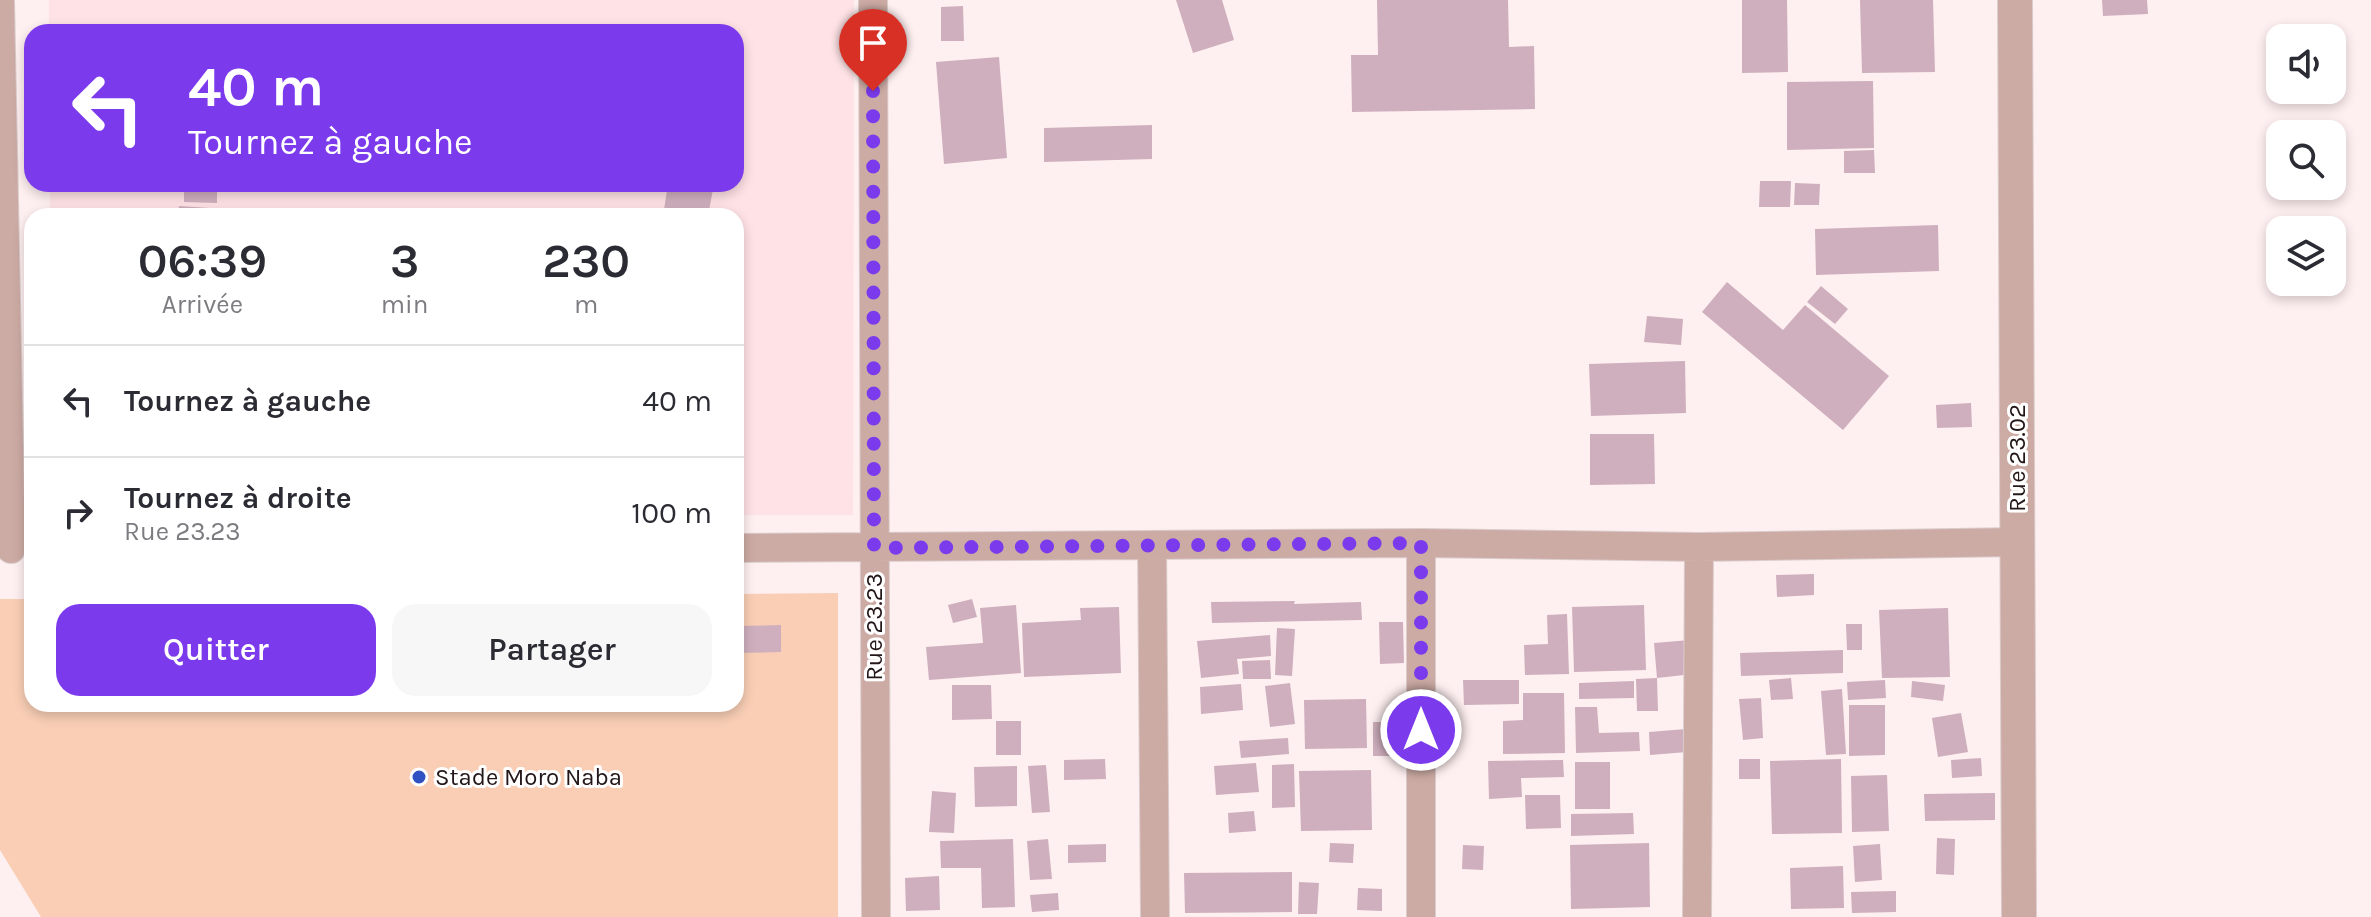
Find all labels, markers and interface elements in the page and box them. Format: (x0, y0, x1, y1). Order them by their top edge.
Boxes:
pin (839, 9, 907, 91)
icon: arrive (851, 21, 895, 65)
map controls (2266, 24, 2346, 296)
button: sound (2266, 24, 2346, 104)
text: 40 m (188, 54, 324, 119)
icon: left (56, 56, 160, 160)
button: search (2266, 120, 2346, 200)
text: Tournez à gauche (188, 121, 473, 163)
button: layers (2266, 216, 2346, 296)
text: 06:39 (138, 233, 267, 289)
text: 3 (390, 233, 419, 289)
text: 230 (542, 233, 630, 289)
text: Arrivée (162, 289, 243, 320)
text: min (381, 289, 429, 320)
text: m (574, 289, 598, 320)
icon: left (56, 379, 100, 423)
text: Tournez à gauche (124, 383, 371, 419)
text: 40 m (642, 383, 712, 419)
street label: Rue 23.02 (2003, 404, 2031, 512)
text: Tournez à droite (124, 480, 352, 516)
icon: right (56, 491, 100, 535)
text: 100 m (631, 495, 712, 531)
text: Rue 23.23 (124, 516, 241, 547)
street label: Rue 23.23 (860, 573, 888, 681)
button: Quitter (56, 604, 376, 696)
button: Partager (392, 604, 712, 696)
position arrow (1379, 688, 1463, 772)
place label: Stade Moro Naba (435, 763, 622, 791)
marker: Stade Moro Naba (410, 768, 428, 786)

